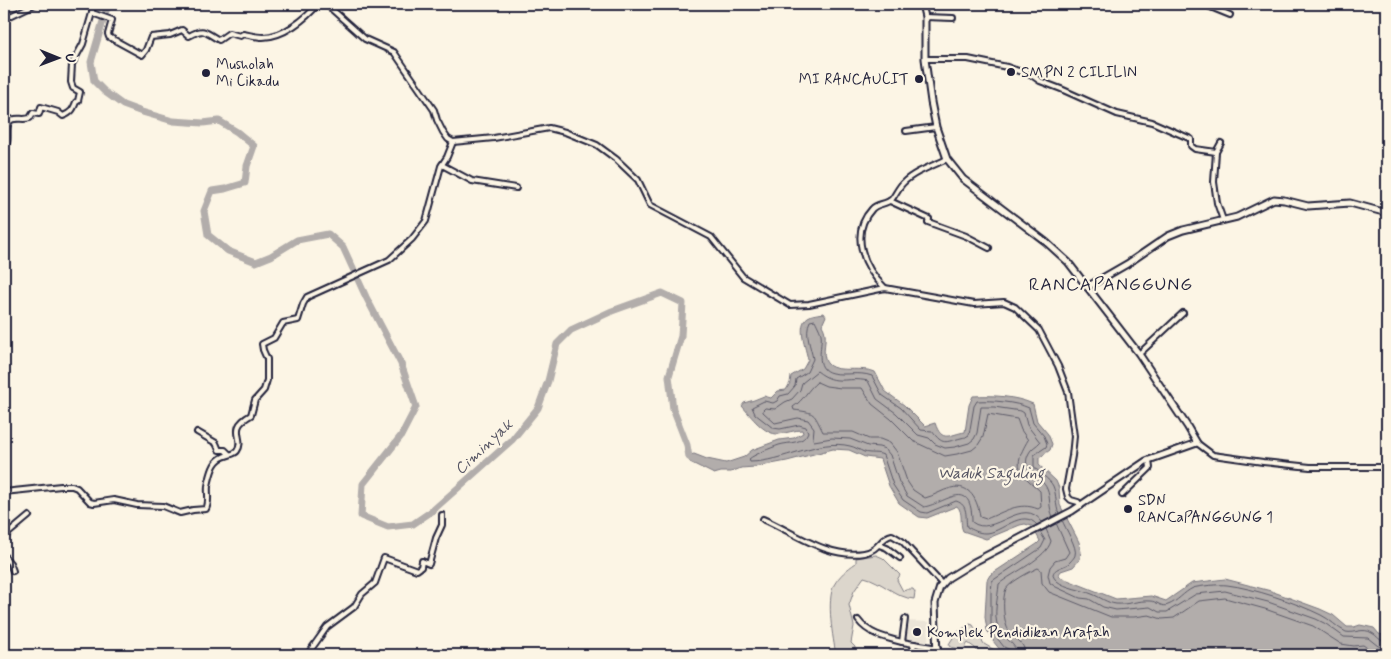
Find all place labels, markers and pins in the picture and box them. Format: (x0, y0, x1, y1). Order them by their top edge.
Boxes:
place label: Musholah Mi Cikadu (216, 55, 279, 92)
place label: SMPN 2 CILILIN (1021, 63, 1137, 83)
marker: SMPN 2 CILILIN (1005, 66, 1017, 78)
marker: Musholah Mi Cikadu (200, 67, 212, 79)
place label: MI RANCAUCIT (799, 70, 909, 90)
marker: MI RANCAUCIT (913, 73, 925, 85)
place label: SDN RANCaPANGGUNG 1 (1138, 491, 1273, 528)
marker: SDN RANCaPANGGUNG 1 (1122, 503, 1134, 515)
place label: Komplek Pendidikan Arafah (927, 623, 1110, 643)
marker: Komplek Pendidikan Arafah (911, 626, 923, 638)

